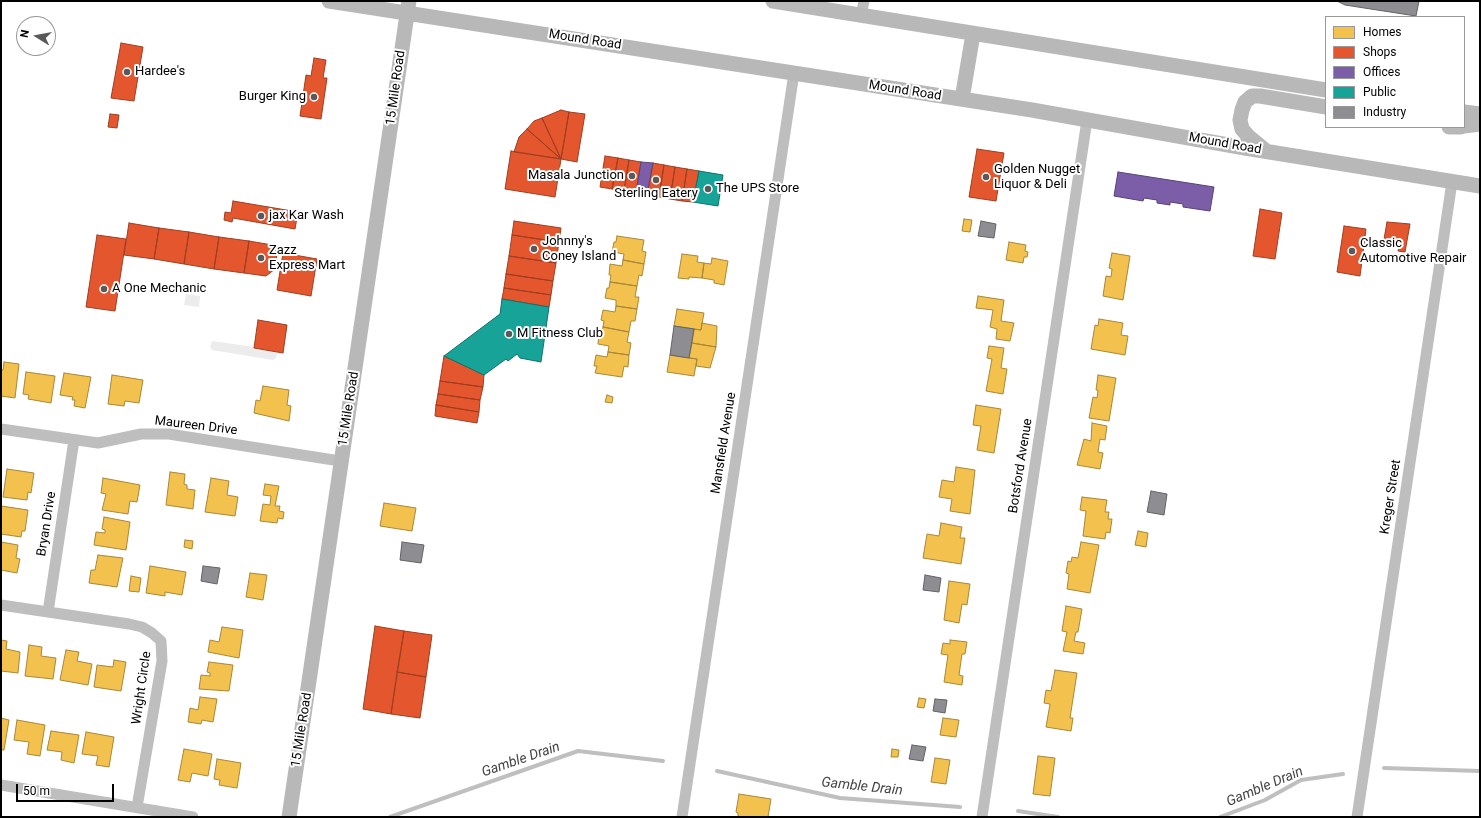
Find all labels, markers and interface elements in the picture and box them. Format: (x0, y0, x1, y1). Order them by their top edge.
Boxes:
north arrow (16, 16, 56, 56)
legend (1325, 16, 1465, 128)
text: Homes (1363, 25, 1401, 39)
street label: Mound Road (547, 27, 623, 53)
text: N (18, 29, 32, 39)
text: Shops (1363, 45, 1397, 59)
street label: 15 Mile Road (383, 50, 409, 126)
place label: Hardee's (135, 64, 185, 80)
text: Offices (1363, 65, 1400, 79)
marker: Hardee's (122, 67, 132, 77)
street label: Mound Road (867, 78, 943, 104)
text: Public (1363, 85, 1396, 99)
place label: Burger King (239, 89, 306, 105)
marker: Burger King (309, 92, 319, 102)
text: Industry (1363, 105, 1406, 119)
street label: Mound Road (1187, 130, 1263, 158)
place label: Golden Nugget Liquor & Deli (994, 162, 1080, 193)
place label: Masala Junction (528, 168, 624, 184)
marker: Masala Junction (627, 171, 637, 181)
marker: Golden Nugget Liquor & Deli (981, 172, 991, 182)
marker: Sterling Eatery (651, 175, 661, 185)
place label: The UPS Store (716, 181, 799, 197)
marker: The UPS Store (703, 184, 713, 194)
place label: Sterling Eatery (614, 186, 698, 202)
place label: jax Kar Wash (269, 208, 344, 224)
marker: jax Kar Wash (256, 211, 266, 221)
place label: Johnny's Coney Island (542, 234, 616, 265)
place label: Classic Automotive Repair (1360, 236, 1467, 267)
place label: Zazz Express Mart (269, 243, 345, 274)
marker: Johnny's Coney Island (529, 244, 539, 254)
marker: Classic Automotive Repair (1347, 246, 1357, 256)
marker: Zazz Express Mart (256, 253, 266, 263)
place label: A One Mechanic (112, 281, 206, 297)
marker: A One Mechanic (99, 284, 109, 294)
place label: M Fitness Club (517, 326, 603, 342)
marker: M Fitness Club (504, 329, 514, 339)
street label: 15 Mile Road (335, 371, 363, 447)
street label: Mansfield Avenue (708, 391, 740, 495)
street label: Maureen Drive (154, 413, 238, 439)
street label: Botsford Avenue (1006, 417, 1036, 515)
street label: Kreger Street (1377, 459, 1405, 535)
street label: Bryan Drive (34, 491, 60, 557)
street label: Wright Circle (129, 650, 155, 726)
street label: 15 Mile Road (288, 692, 316, 768)
water label: Gamble Drain (480, 739, 562, 781)
water label: Gamble Drain (1224, 763, 1306, 811)
water label: Gamble Drain (821, 774, 903, 800)
scale bar (18, 776, 116, 802)
text: 50 m (23, 784, 50, 798)

